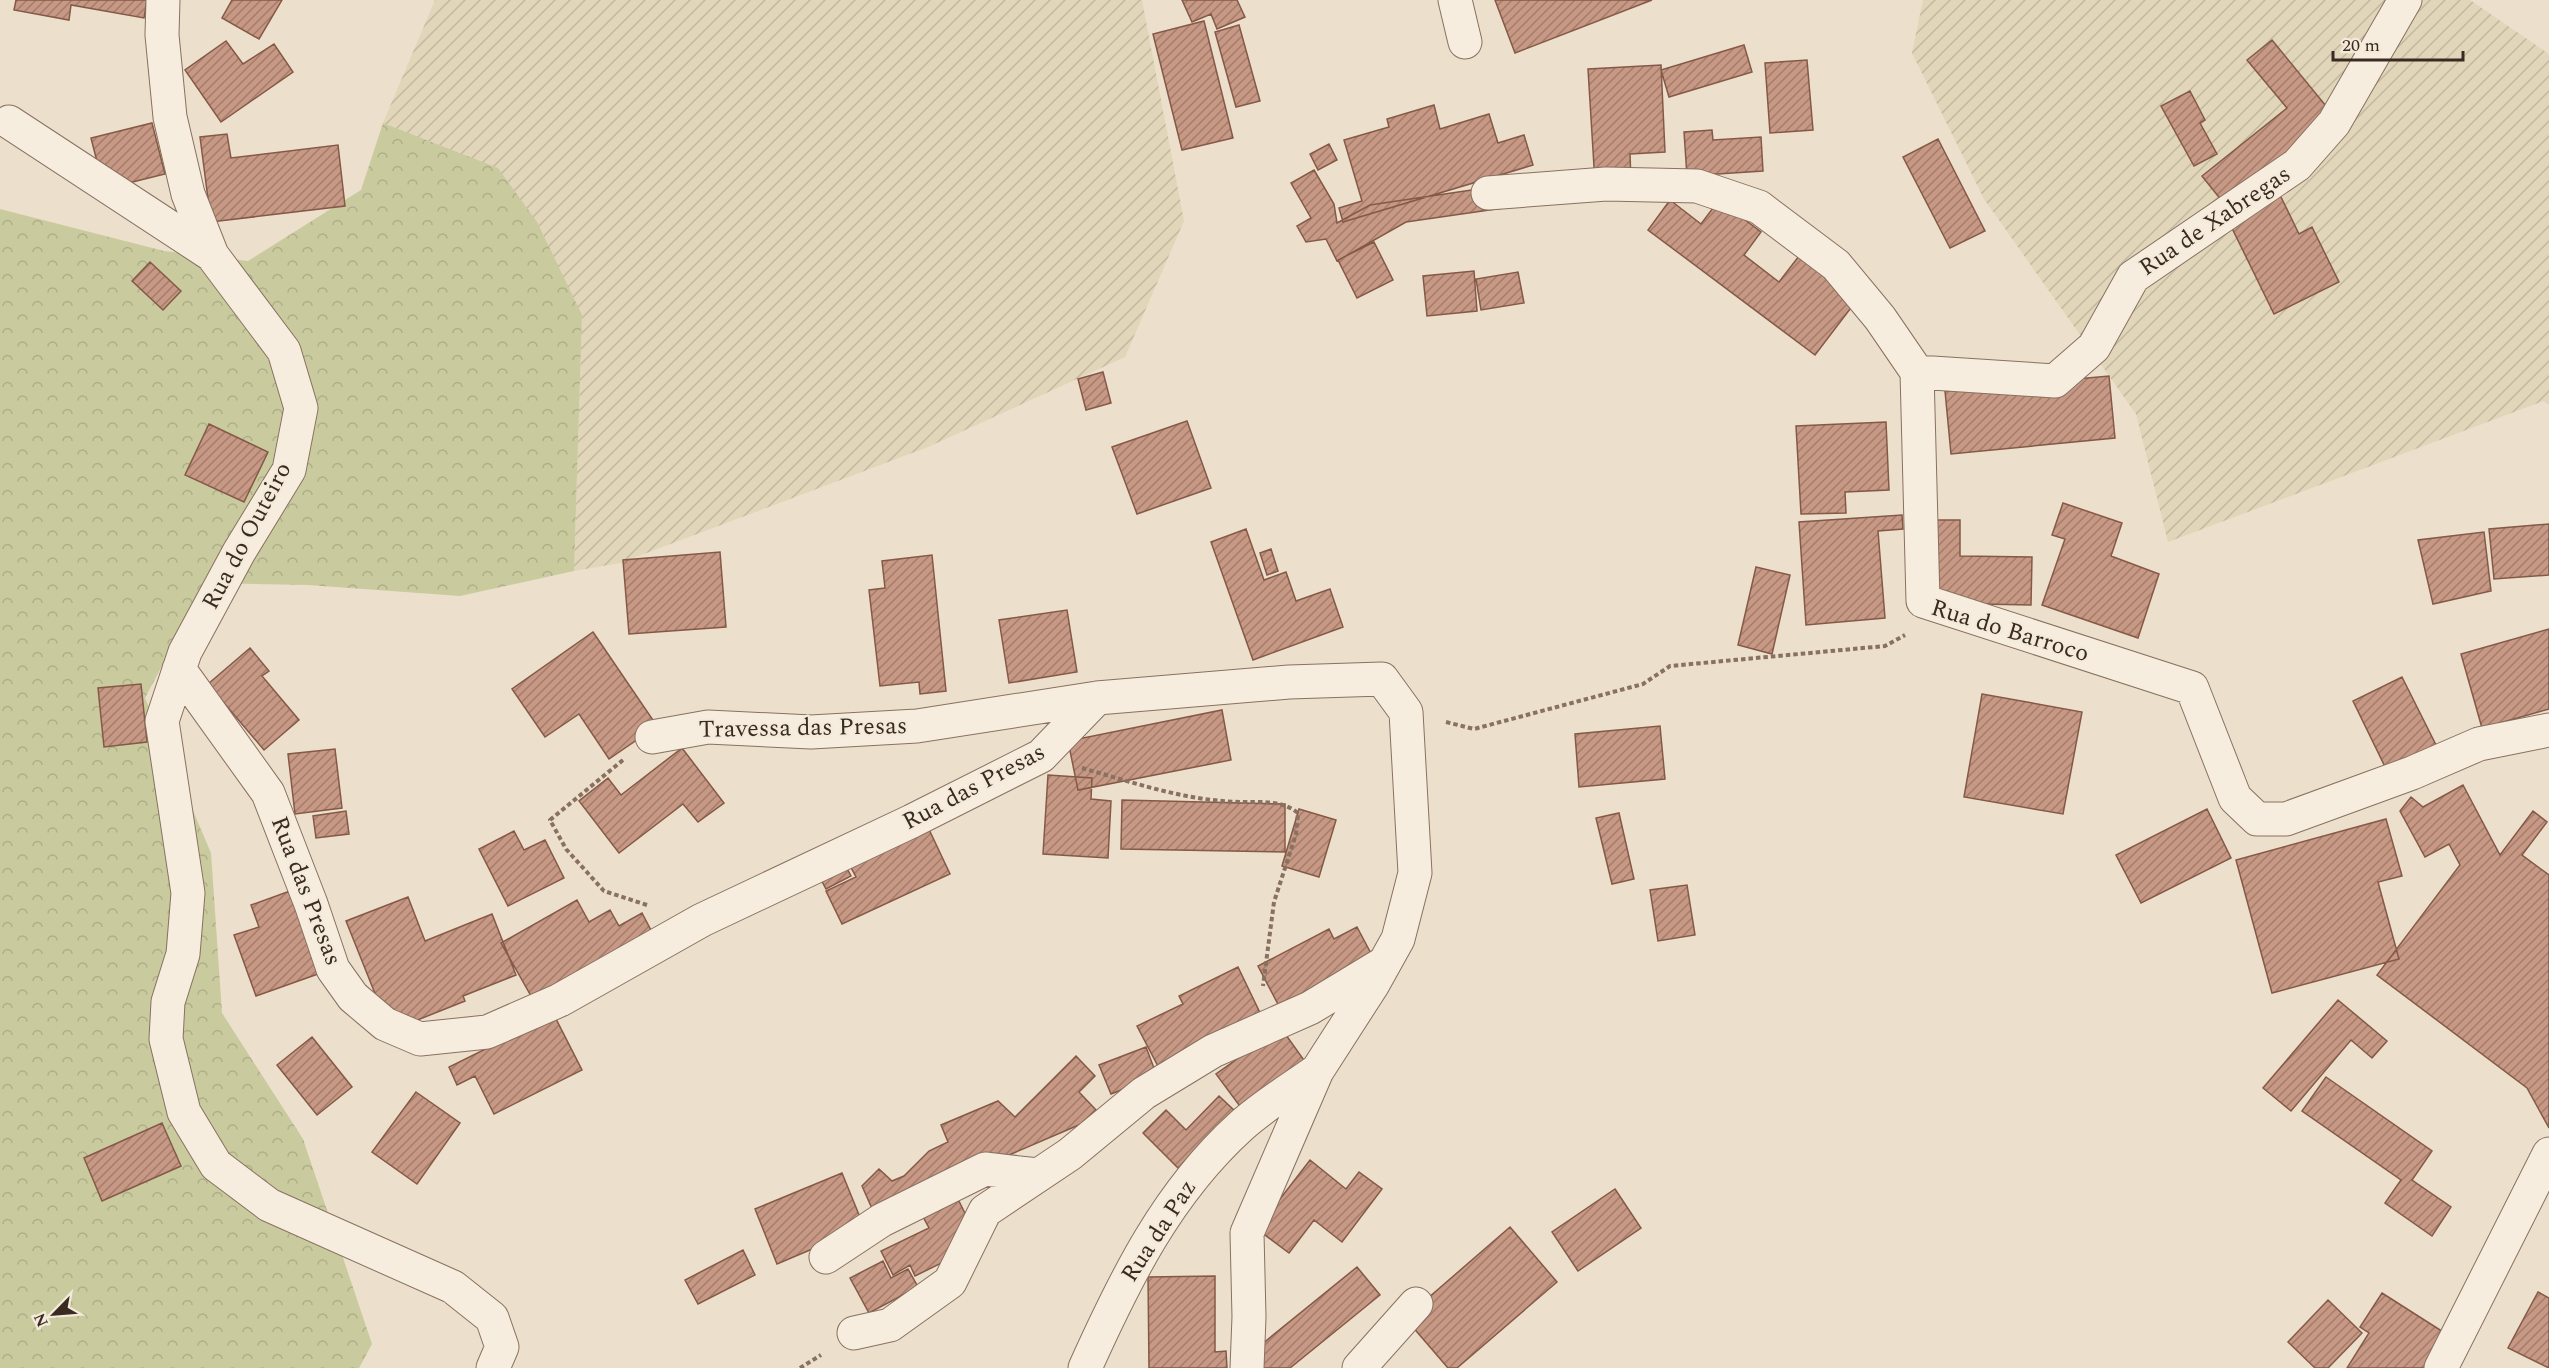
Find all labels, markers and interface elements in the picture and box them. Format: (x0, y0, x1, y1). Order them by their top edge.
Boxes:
scale bar (2333, 24, 2464, 62)
text: 20 m (2342, 32, 2380, 59)
street label: Rua de Xabregas (2132, 157, 2298, 285)
street label: Rua do Outeiro (193, 456, 301, 616)
street label: Rua do Barroco (1927, 590, 2093, 672)
street label: Travessa das Presas (698, 708, 908, 748)
street label: Rua das Presas (896, 734, 1052, 840)
street label: Rua das Presas (261, 811, 351, 971)
street label: Rua da Paz (1112, 1173, 1206, 1289)
north arrow (24, 1284, 84, 1344)
text: N (28, 1309, 55, 1331)

